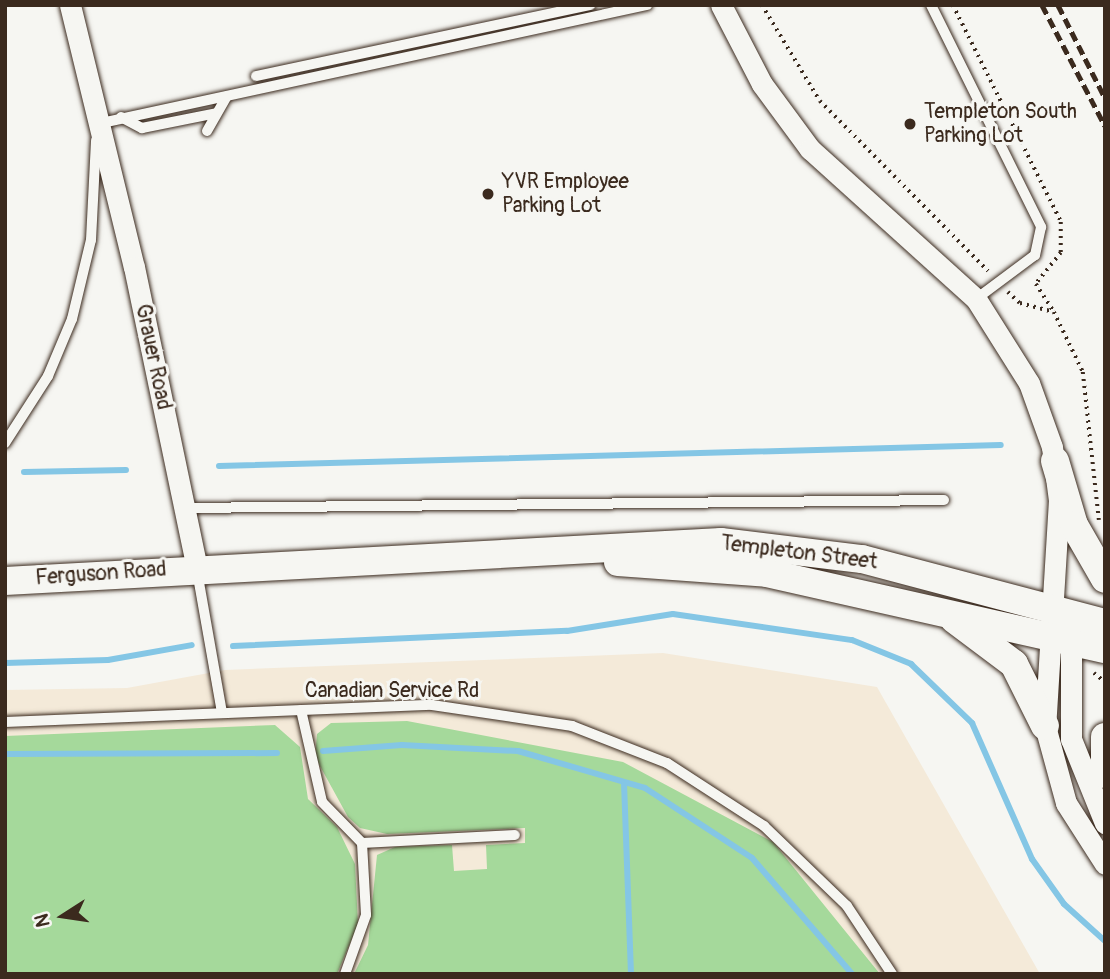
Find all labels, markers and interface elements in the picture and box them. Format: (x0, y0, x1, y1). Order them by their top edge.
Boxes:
place label: Templeton South Parking Lot (924, 99, 1077, 149)
marker: Templeton South Parking Lot (902, 116, 918, 132)
place label: YVR Employee Parking Lot (502, 169, 629, 219)
marker: YVR Employee Parking Lot (480, 186, 496, 202)
street label: Grauer Road (130, 302, 176, 412)
street label: Templeton Street (719, 531, 879, 575)
street label: Ferguson Road (35, 557, 167, 591)
street label: Canadian Service Rd (305, 678, 479, 704)
north arrow (28, 881, 98, 951)
text: N (29, 912, 56, 929)

